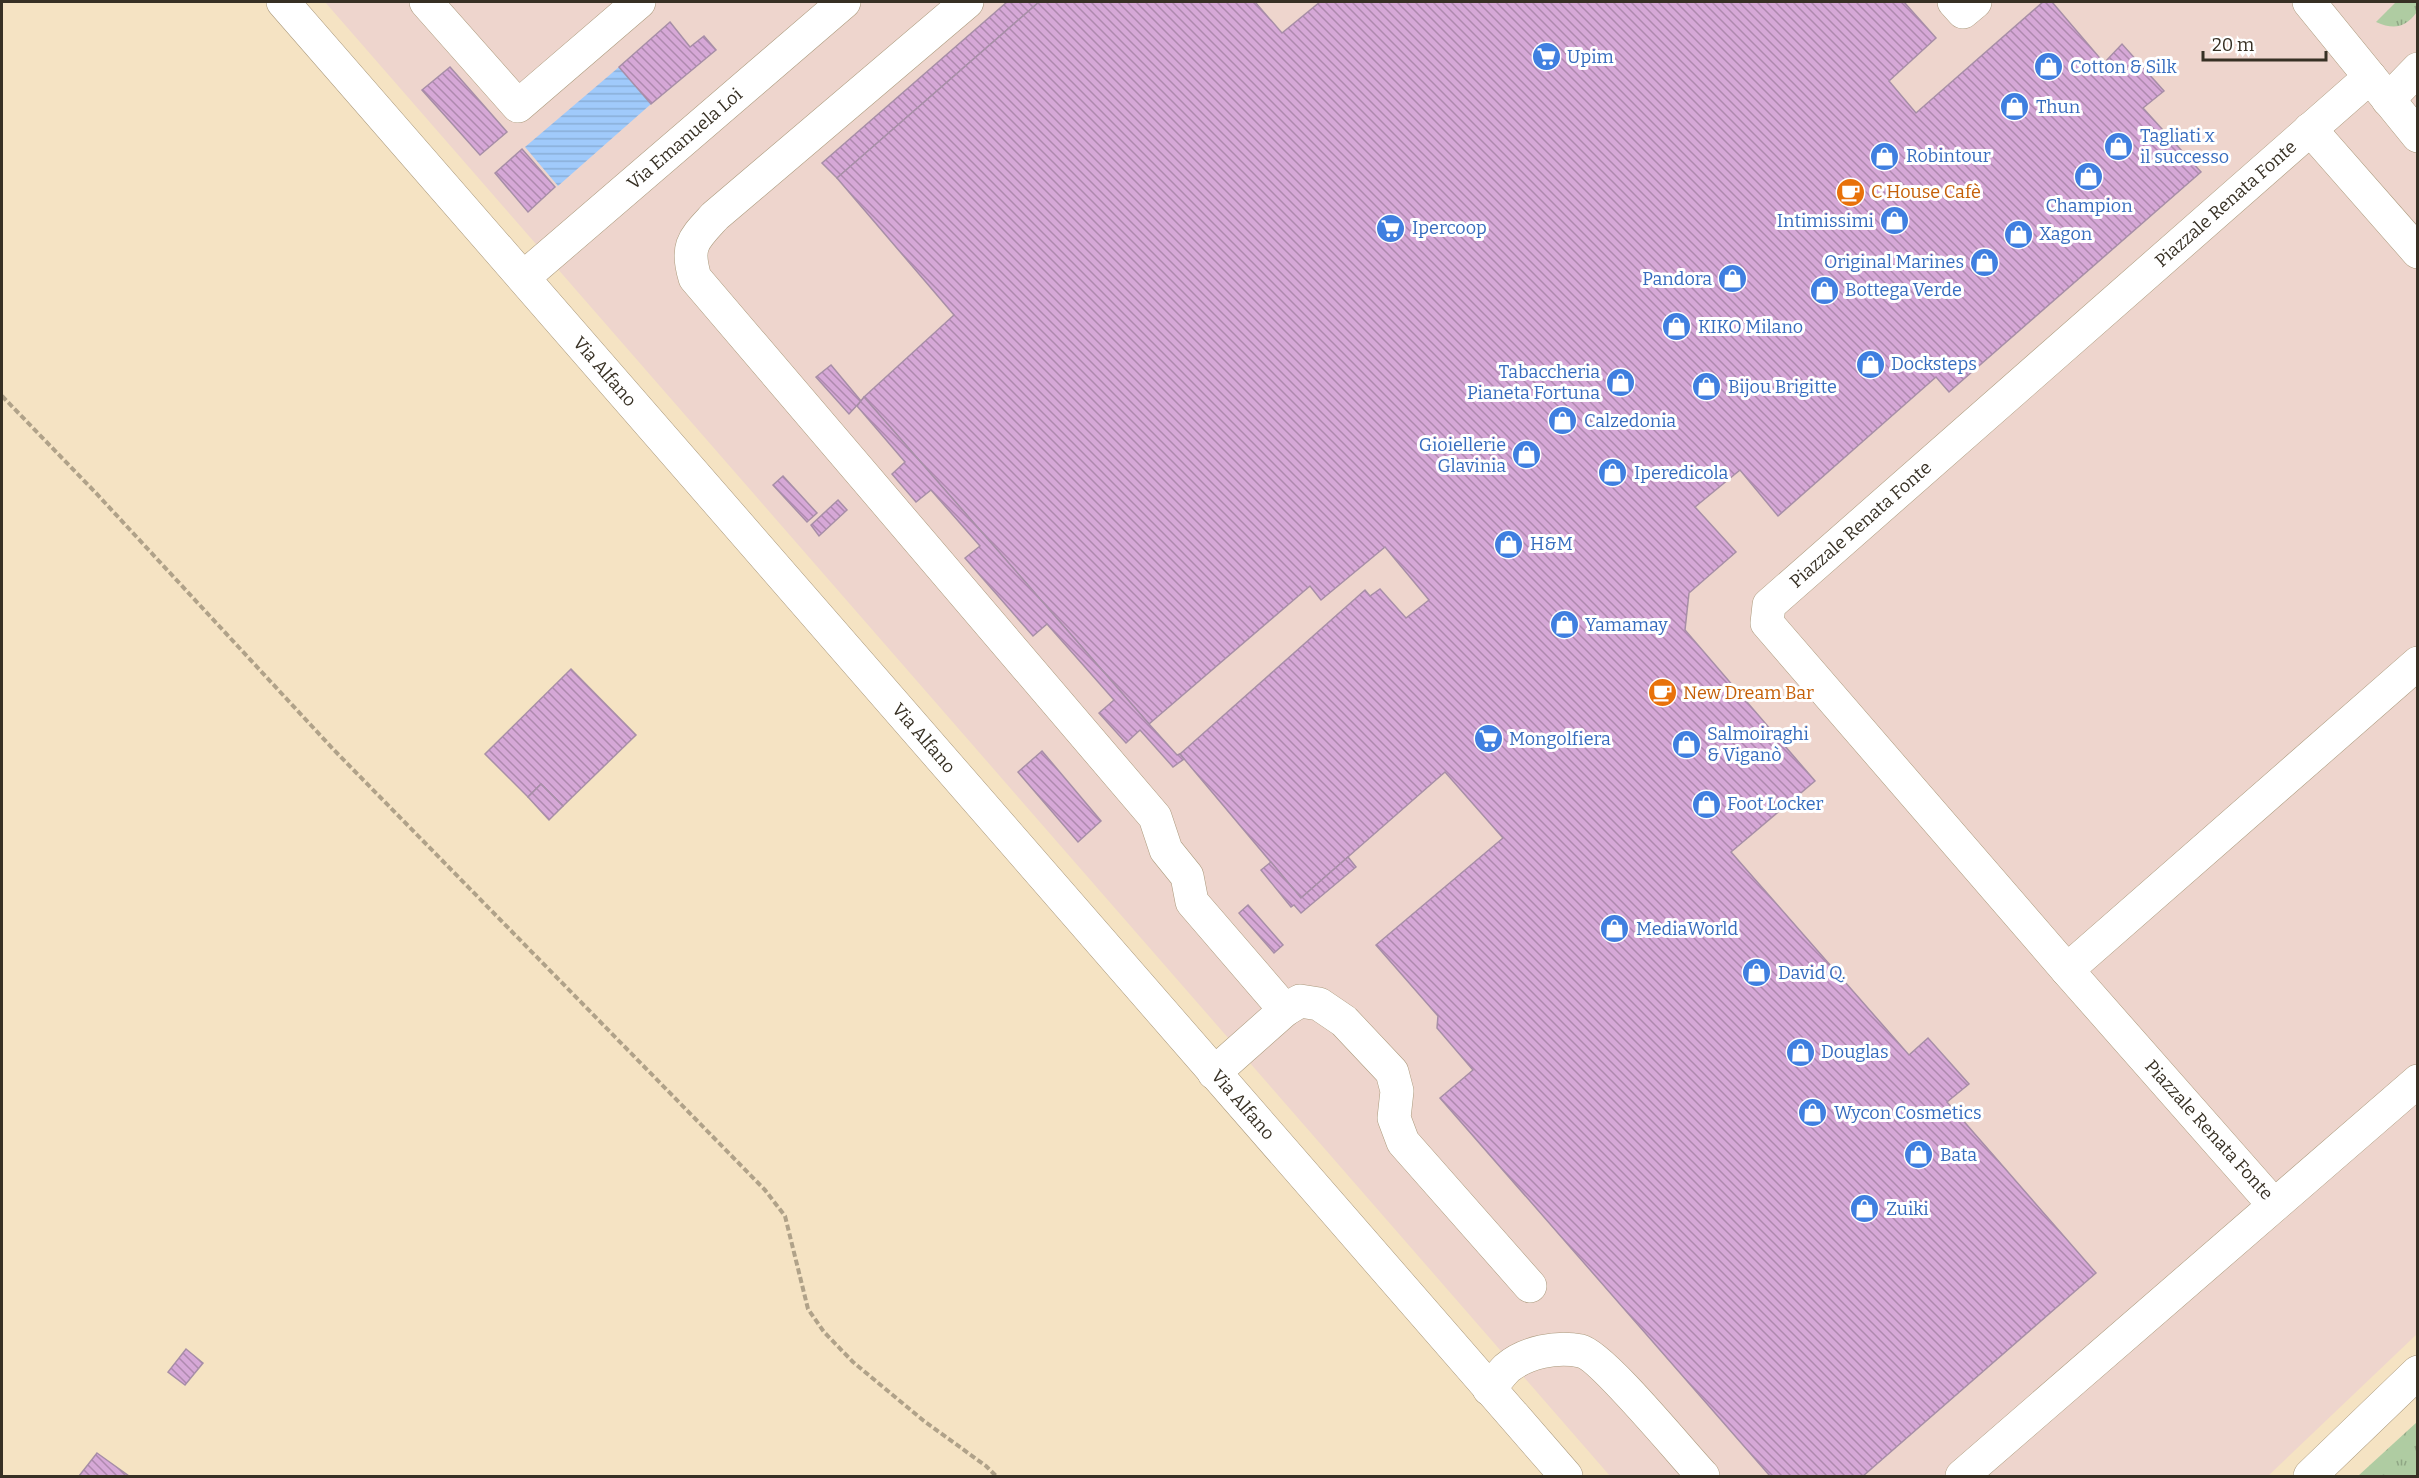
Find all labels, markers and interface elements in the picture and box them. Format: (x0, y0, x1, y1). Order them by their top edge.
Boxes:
scale bar (2203, 24, 2326, 62)
text: 20 m (2212, 34, 2254, 56)
supermarket icon: Upim (1530, 41, 1562, 73)
place label: Upim (1567, 46, 1614, 68)
shop icon: Cotton & Silk (2033, 51, 2065, 83)
place label: Cotton & Silk (2070, 56, 2177, 78)
street label: Via Emanuela Loi (623, 83, 747, 194)
shop icon: Thun (1999, 91, 2031, 123)
place label: Thun (2036, 96, 2081, 118)
place label: Tagliati x il successo (2140, 125, 2229, 168)
shop icon: Tagliati x il successo (2103, 130, 2135, 162)
street label: Piazzale Renata Fonte (2151, 136, 2301, 272)
shop icon: Robintour (1869, 140, 1901, 172)
place label: Robintour (1906, 145, 1991, 167)
shop icon: Champion (2073, 161, 2105, 193)
cafe icon: C House Cafè (1834, 176, 1866, 208)
place label: C House Cafè (1871, 181, 1981, 203)
place label: Champion (2045, 195, 2133, 217)
shop icon: Intimissimi (1879, 205, 1911, 237)
place label: Intimissimi (1777, 210, 1874, 232)
supermarket icon: Ipercoop (1375, 212, 1407, 244)
place label: Ipercoop (1412, 217, 1487, 239)
shop icon: Xagon (2002, 218, 2034, 250)
place label: Xagon (2039, 223, 2093, 245)
shop icon: Original Marines (1969, 246, 2001, 278)
place label: Original Marines (1824, 251, 1964, 273)
shop icon: Pandora (1717, 263, 1749, 295)
place label: Pandora (1642, 268, 1712, 290)
shop icon: Bottega Verde (1808, 274, 1840, 306)
place label: Bottega Verde (1845, 279, 1962, 301)
shop icon: KIKO Milano (1661, 311, 1693, 343)
place label: KIKO Milano (1698, 316, 1803, 338)
street label: Via Alfano (568, 332, 641, 411)
shop icon: Docksteps (1854, 348, 1886, 380)
place label: Docksteps (1891, 353, 1977, 375)
place label: Tabaccheria Pianeta Fortuna (1467, 361, 1600, 404)
shop icon: Tabaccheria Pianeta Fortuna (1605, 366, 1637, 398)
shop icon: Bijou Brigitte (1691, 371, 1723, 403)
place label: Bijou Brigitte (1728, 376, 1837, 398)
shop icon: Calzedonia (1547, 405, 1579, 437)
place label: Calzedonia (1584, 410, 1676, 432)
place label: Gioiellerie Glavinia (1419, 434, 1506, 477)
shop icon: Gioiellerie Glavinia (1511, 439, 1543, 471)
street label: Piazzale Renata Fonte (1785, 456, 1936, 592)
shop icon: Iperedicola (1597, 457, 1629, 489)
place label: Iperedicola (1634, 462, 1729, 484)
shop icon: H&M (1493, 528, 1525, 560)
place label: H&M (1530, 533, 1573, 555)
shop icon: Yamamay (1548, 609, 1580, 641)
place label: Yamamay (1585, 614, 1668, 636)
cafe icon: New Dream Bar (1646, 677, 1678, 709)
place label: New Dream Bar (1683, 682, 1814, 704)
street label: Via Alfano (887, 699, 960, 778)
supermarket icon: Mongolfiera (1472, 723, 1504, 755)
place label: Salmoiraghi & Viganò (1707, 723, 1809, 766)
place label: Mongolfiera (1509, 728, 1611, 750)
shop icon: Salmoiraghi & Viganò (1670, 728, 1702, 760)
shop icon: Foot Locker (1690, 788, 1722, 820)
place label: Foot Locker (1727, 793, 1823, 815)
shop icon: MediaWorld (1599, 913, 1631, 945)
place label: MediaWorld (1636, 918, 1738, 940)
shop icon: David Q. (1741, 957, 1773, 989)
place label: David Q. (1778, 962, 1846, 984)
shop icon: Douglas (1784, 1036, 1816, 1068)
place label: Douglas (1821, 1041, 1889, 1063)
street label: Piazzale Renata Fonte (2140, 1055, 2278, 1205)
street label: Via Alfano (1206, 1065, 1279, 1144)
shop icon: Wycon Cosmetics (1797, 1097, 1829, 1129)
place label: Wycon Cosmetics (1834, 1102, 1981, 1124)
shop icon: Bata (1903, 1139, 1935, 1171)
place label: Bata (1940, 1144, 1977, 1166)
shop icon: Zuiki (1849, 1193, 1881, 1225)
place label: Zuiki (1886, 1198, 1929, 1220)

